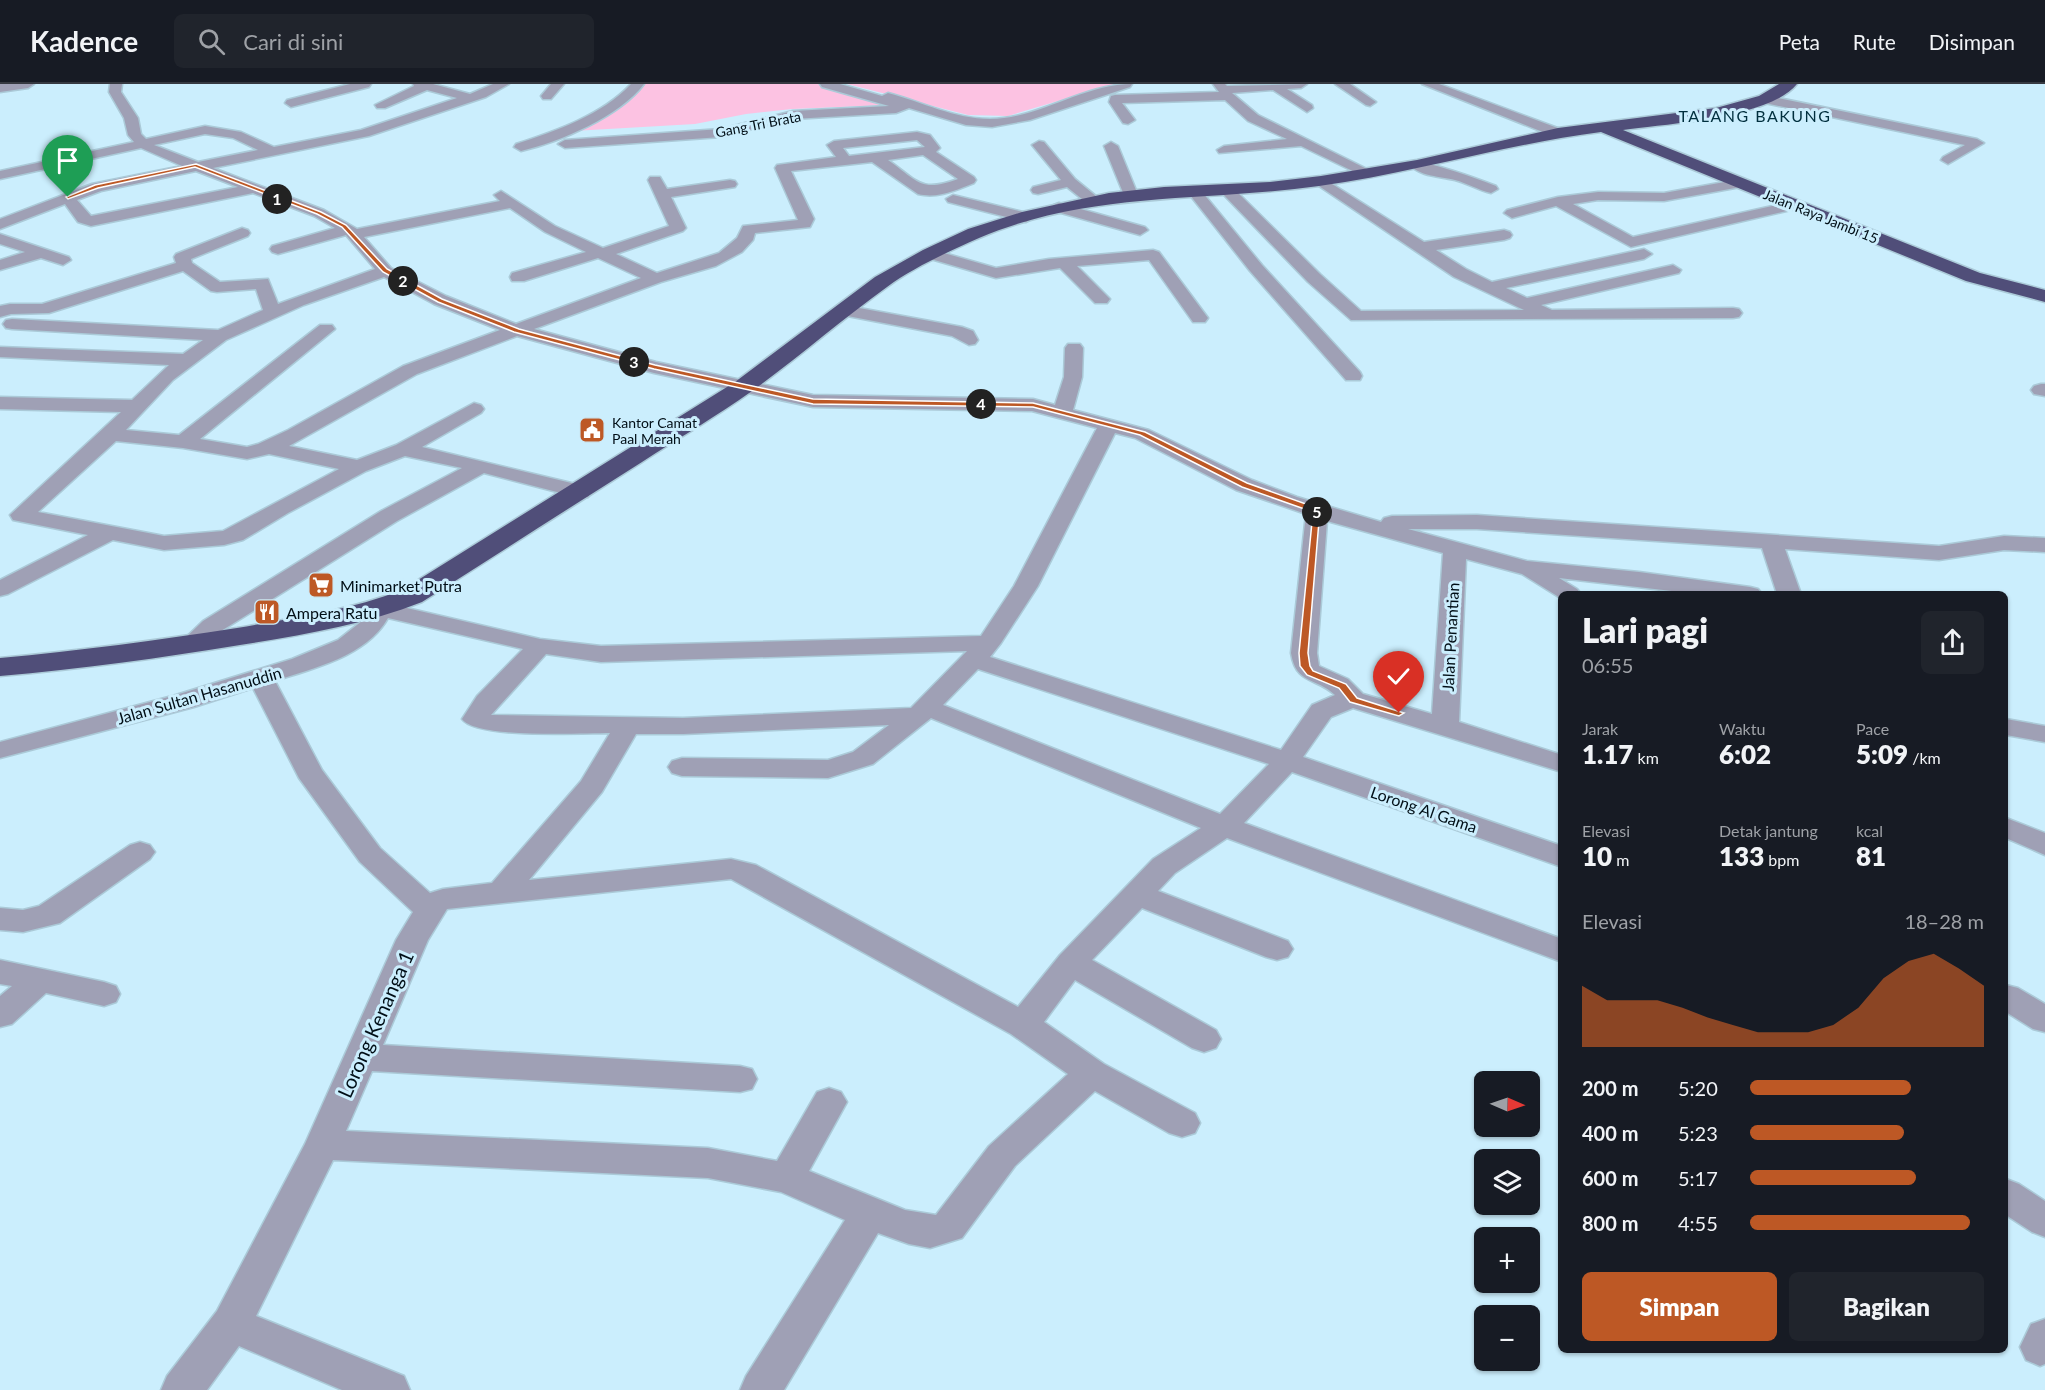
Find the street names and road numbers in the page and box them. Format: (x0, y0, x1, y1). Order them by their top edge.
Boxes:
street label: Gang Tri Brata (714, 107, 802, 141)
street label: Jalan Raya Jambi 15 (1761, 185, 1881, 247)
street label: Jalan Penantian (1438, 582, 1462, 692)
street label: Jalan Sultan Hasanuddin (114, 662, 284, 728)
street label: Lorong Al Gama (1368, 782, 1480, 836)
street label: Lorong Kenanga 1 (332, 947, 418, 1101)

